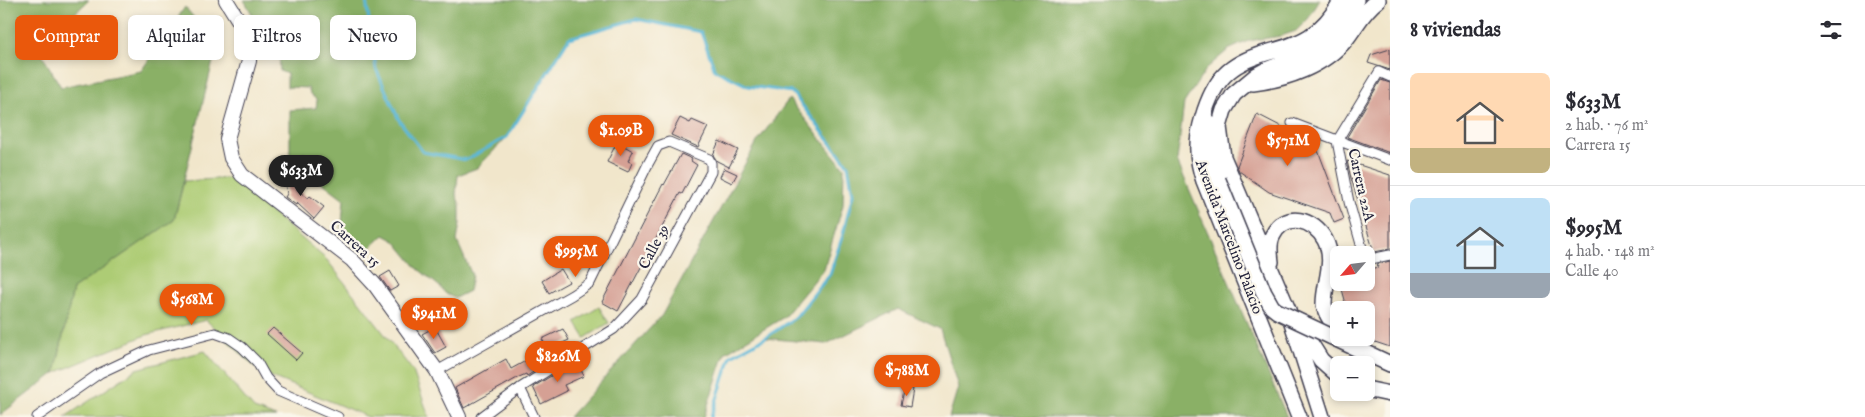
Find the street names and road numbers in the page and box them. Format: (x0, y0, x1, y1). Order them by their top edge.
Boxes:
street label: Carrera 22A (1343, 147, 1379, 224)
street label: Avenida Marcelino Palacio (1190, 156, 1267, 317)
street label: Carrera 15 (326, 216, 385, 272)
street label: Calle 39 (634, 221, 674, 273)

